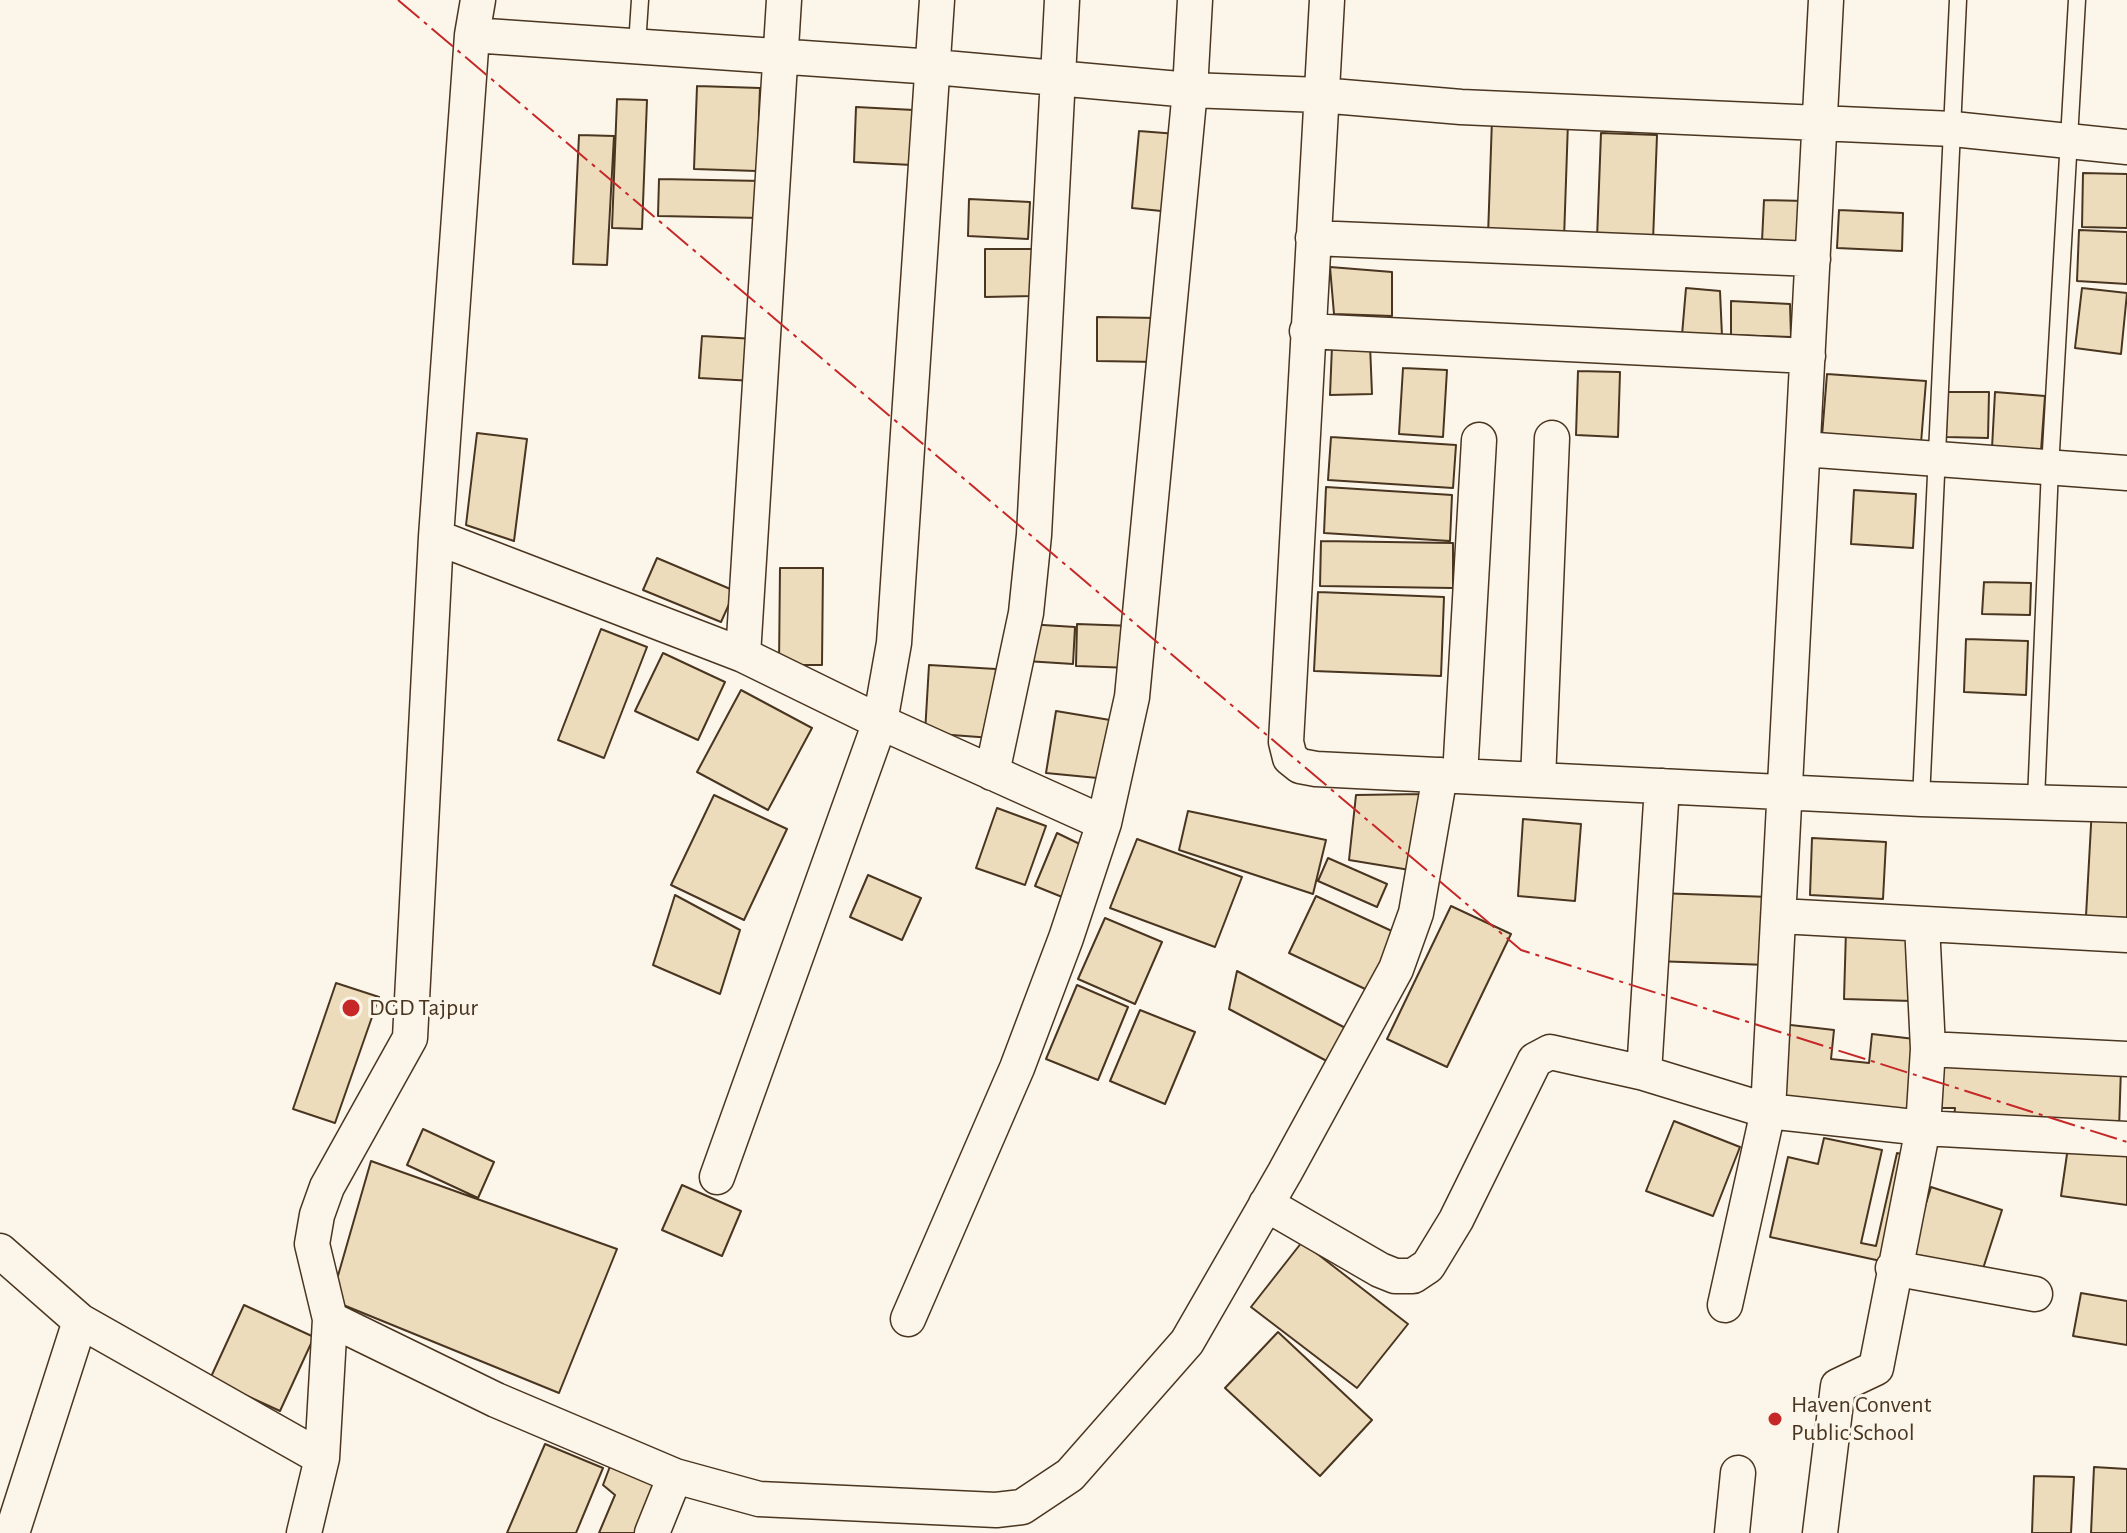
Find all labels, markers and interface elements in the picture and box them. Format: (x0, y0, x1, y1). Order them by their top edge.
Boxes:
place label: DGD Tajpur (369, 994, 478, 1022)
marker: DGD Tajpur (340, 997, 362, 1019)
place label: Haven Convent Public School (1791, 1391, 1931, 1447)
marker: Haven Convent Public School (1766, 1410, 1784, 1428)

